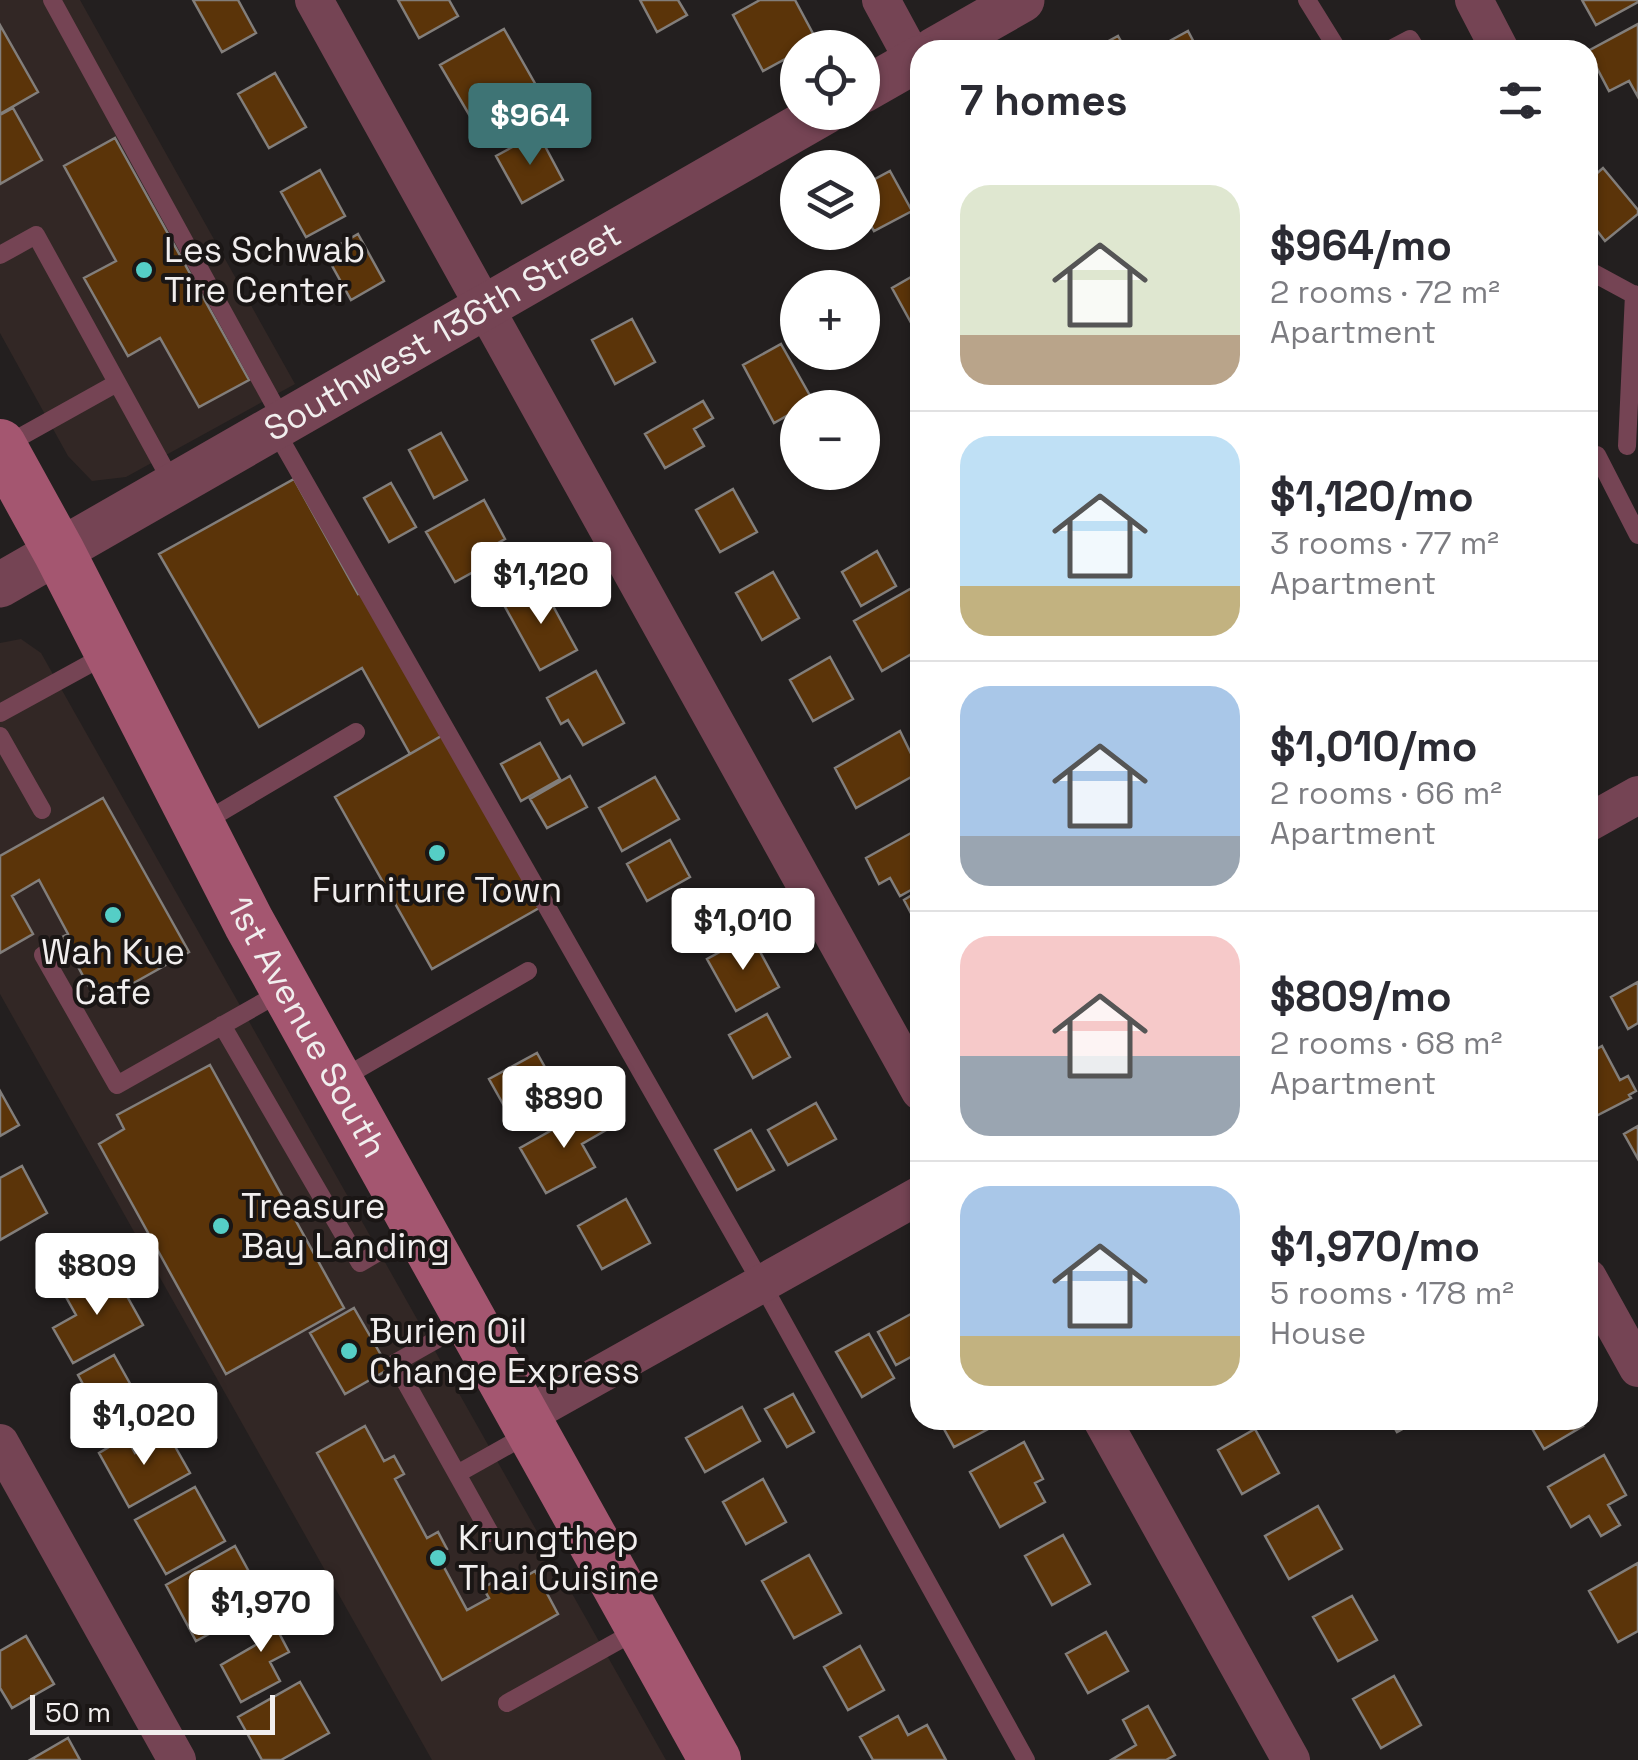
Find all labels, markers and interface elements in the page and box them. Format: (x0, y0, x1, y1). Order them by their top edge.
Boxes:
map controls (780, 30, 880, 490)
button: locate (780, 30, 880, 130)
icon: filters (1493, 73, 1548, 128)
text: 7 homes (960, 74, 1128, 127)
pin: $964 (471, 83, 589, 168)
text: $964 (490, 95, 570, 135)
button: layers (780, 150, 880, 250)
street label: Southwest 136th Street (256, 212, 629, 451)
text: $964/mo (1270, 219, 1452, 272)
icon: home (1040, 225, 1160, 345)
place label: Les Schwab Tire Center (164, 228, 365, 312)
marker: Les Schwab Tire Center (133, 259, 155, 281)
button: + (780, 270, 880, 370)
text: 2 rooms · 72 m² (1270, 272, 1500, 312)
text: Apartment (1270, 312, 1436, 352)
button: − (780, 390, 880, 490)
text: $1,120/mo (1270, 470, 1474, 523)
icon: home (1040, 476, 1160, 596)
text: 3 rooms · 77 m² (1270, 523, 1499, 563)
pin: $1,120 (460, 542, 622, 627)
text: $1,120 (493, 554, 589, 594)
text: Apartment (1270, 563, 1436, 603)
text: $1,010/mo (1270, 720, 1478, 773)
icon: home (1040, 726, 1160, 846)
text: 2 rooms · 66 m² (1270, 773, 1502, 813)
text: Apartment (1270, 813, 1436, 853)
marker: Furniture Town (426, 842, 448, 864)
place label: Furniture Town (312, 868, 562, 912)
pin: $1,010 (662, 888, 824, 973)
street label: 1st Avenue South (217, 889, 397, 1165)
text: $1,010 (694, 900, 792, 940)
marker: Wah Kue Cafe (102, 904, 124, 926)
place label: Wah Kue Cafe (41, 930, 185, 1014)
text: $809/mo (1270, 970, 1452, 1023)
icon: home (1040, 976, 1160, 1096)
text: 2 rooms · 68 m² (1270, 1023, 1502, 1063)
text: Apartment (1270, 1063, 1436, 1103)
pin: $890 (505, 1066, 623, 1151)
text: $890 (524, 1078, 604, 1118)
place label: Treasure Bay Landing (241, 1184, 450, 1268)
marker: Treasure Bay Landing (210, 1215, 232, 1237)
text: $1,970/mo (1270, 1220, 1480, 1273)
icon: home (1040, 1226, 1160, 1346)
pin: $809 (38, 1233, 156, 1318)
text: $809 (57, 1245, 137, 1285)
text: 5 rooms · 178 m² (1270, 1273, 1514, 1313)
place label: Burien Oil Change Express (369, 1309, 640, 1393)
text: House (1270, 1313, 1366, 1353)
marker: Burien Oil Change Express (338, 1340, 360, 1362)
pin: $1,020 (63, 1383, 225, 1468)
text: $1,020 (92, 1395, 196, 1435)
place label: Krungthep Thai Cuisine (458, 1516, 659, 1600)
marker: Krungthep Thai Cuisine (427, 1547, 449, 1569)
pin: $1,970 (180, 1570, 342, 1655)
text: $1,970 (211, 1582, 311, 1622)
scale bar (30, 1690, 275, 1734)
text: 50 m (45, 1694, 111, 1730)

